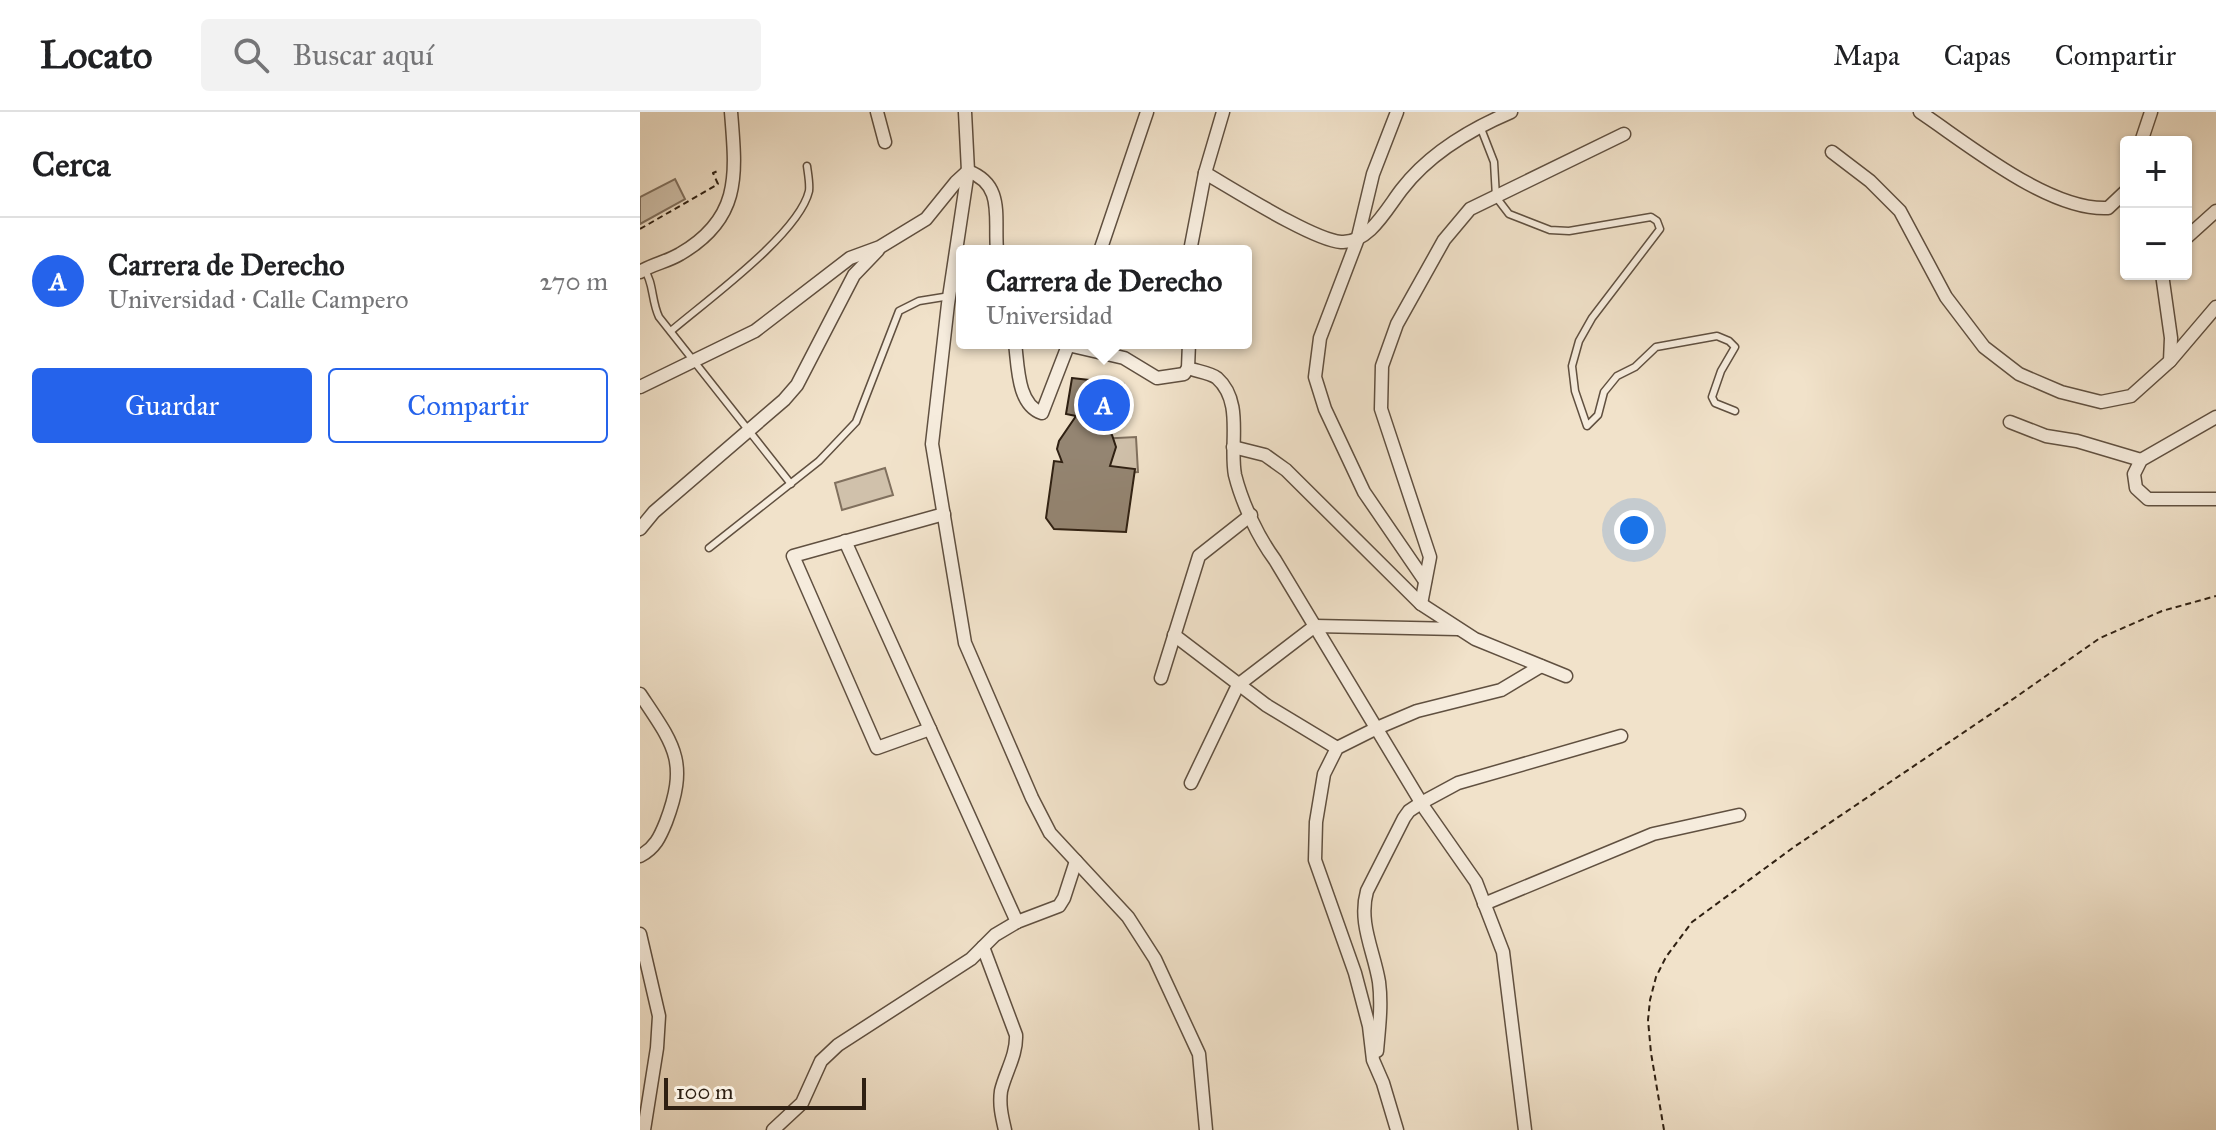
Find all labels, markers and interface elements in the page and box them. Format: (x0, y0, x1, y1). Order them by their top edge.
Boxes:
search box (201, 19, 761, 91)
text: Locato (40, 32, 153, 78)
icon: search (229, 33, 273, 77)
text: Buscar aquí (293, 37, 434, 73)
text: Mapa (1833, 38, 1900, 73)
text: Capas (1944, 38, 2011, 73)
text: Compartir (2055, 38, 2176, 73)
map controls (2120, 136, 2192, 280)
button: + (2120, 136, 2192, 208)
text: Cerca (32, 144, 111, 185)
button: − (2120, 208, 2192, 280)
popup (956, 245, 1252, 349)
text: Carrera de Derecho (108, 247, 345, 283)
text: Carrera de Derecho (986, 263, 1222, 299)
text: A (49, 265, 67, 297)
text: 270 m (539, 265, 608, 297)
text: Universidad · Calle Campero (108, 283, 409, 315)
text: Universidad (986, 299, 1113, 331)
button: Guardar (32, 368, 312, 443)
button: Compartir (328, 368, 608, 443)
pin: A (1078, 375, 1130, 435)
your location (1614, 510, 1654, 550)
scale bar (664, 1074, 866, 1110)
text: 100 m (676, 1078, 733, 1105)

